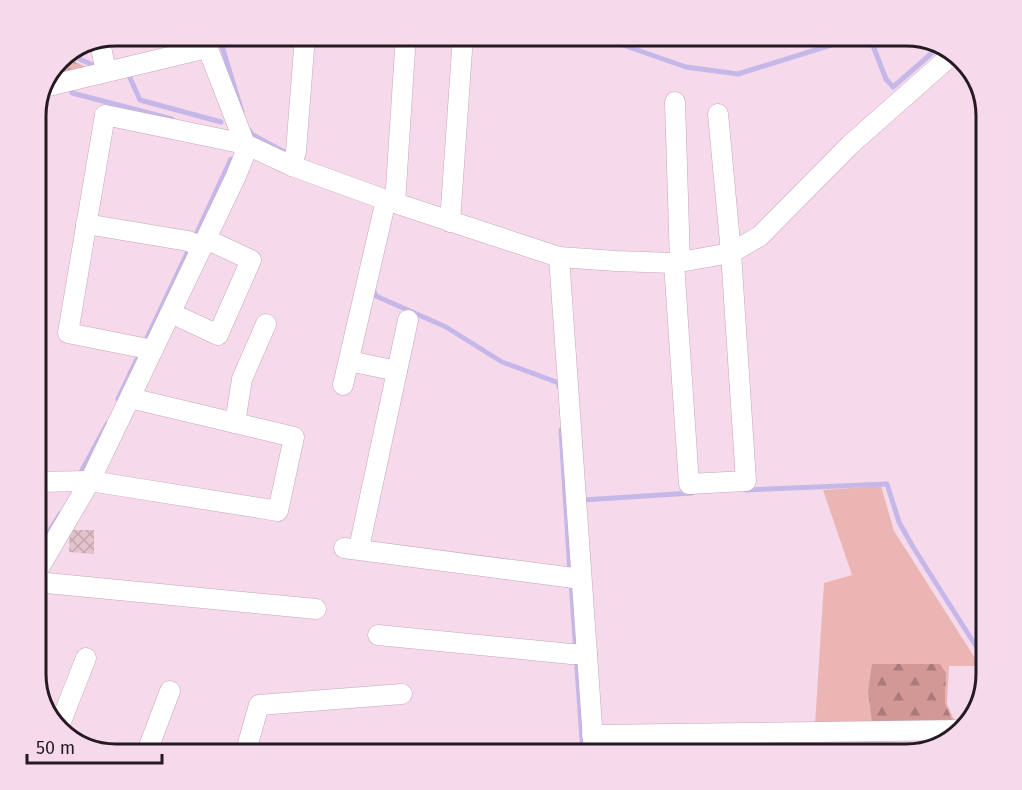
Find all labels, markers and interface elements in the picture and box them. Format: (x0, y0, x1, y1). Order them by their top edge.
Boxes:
scale bar (27, 727, 162, 765)
text: 50 m (36, 737, 75, 759)

